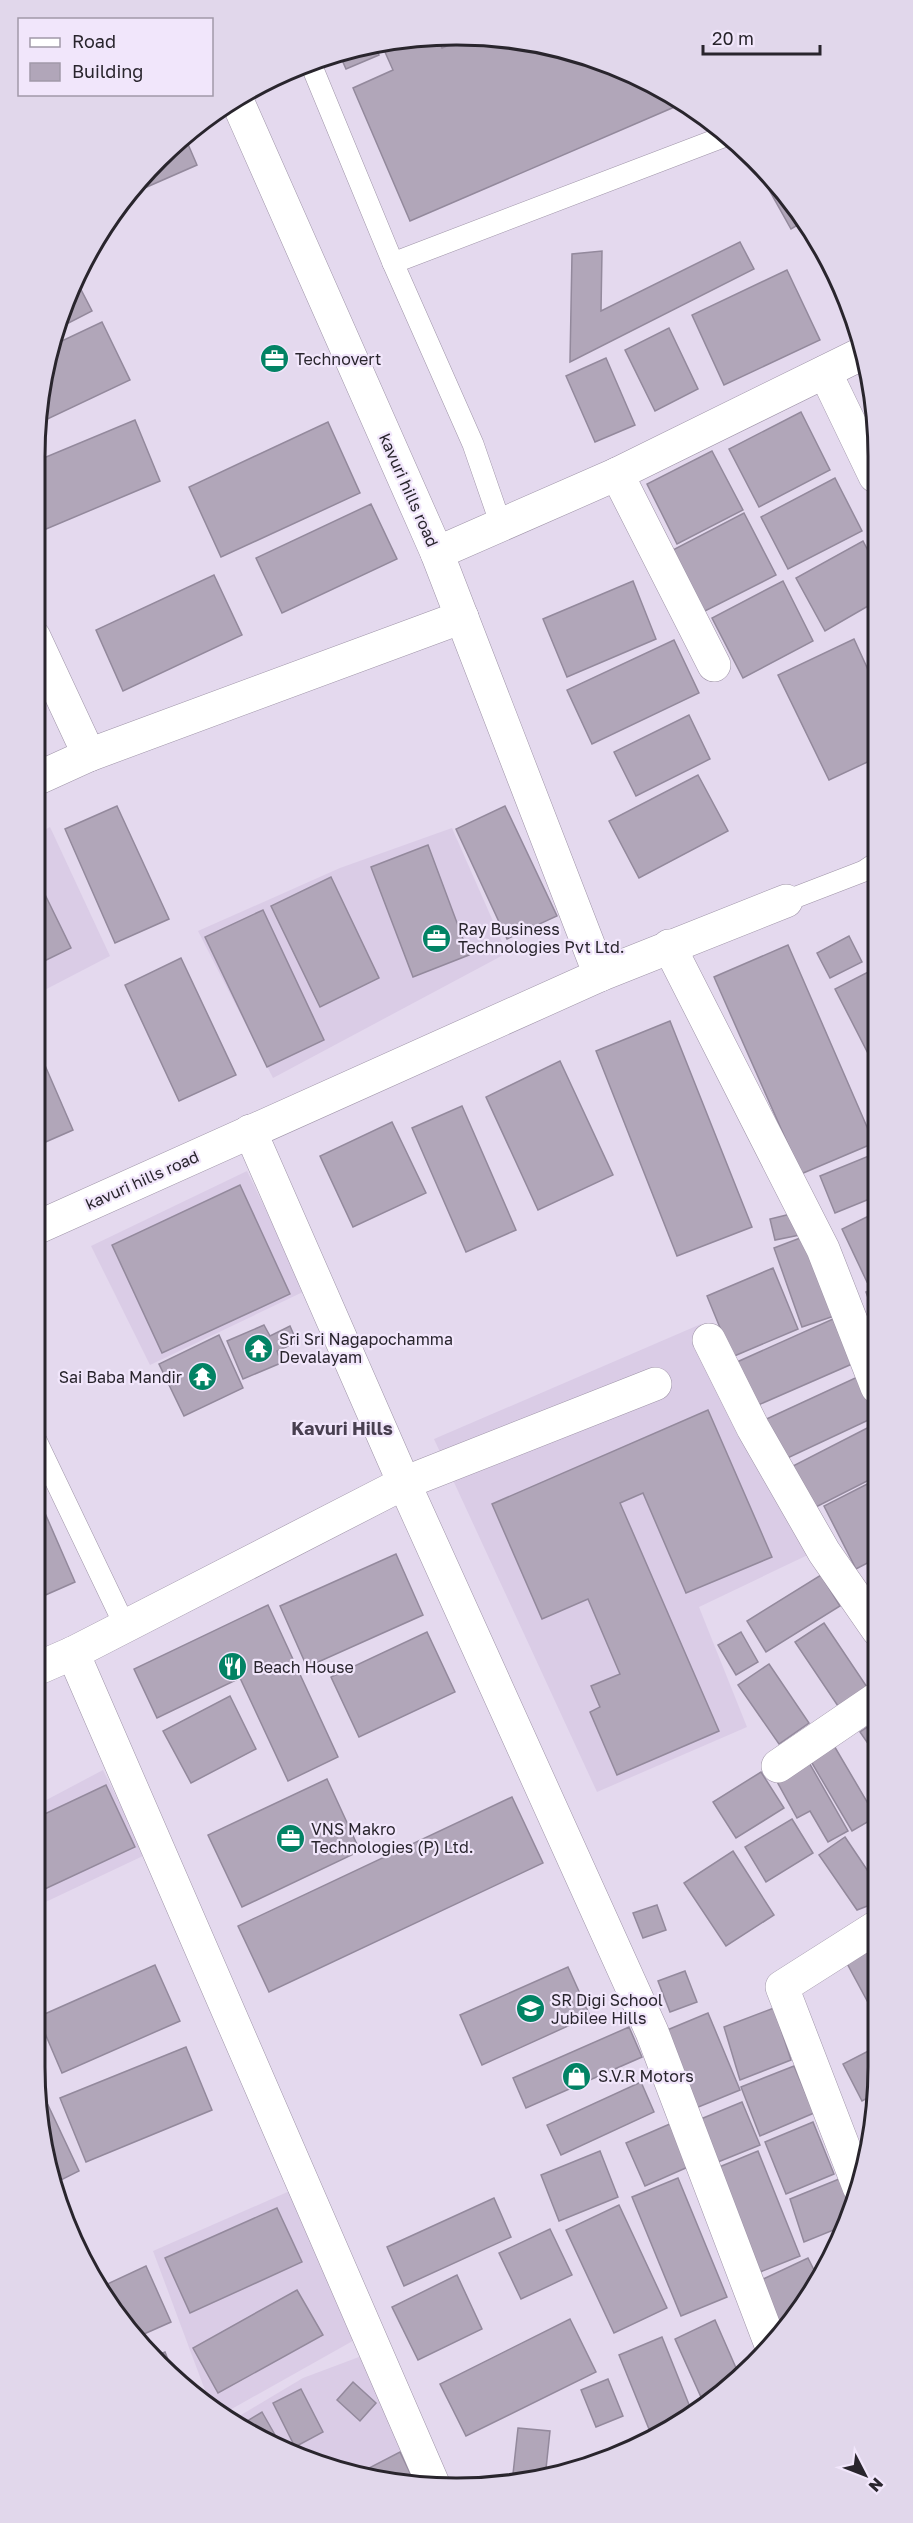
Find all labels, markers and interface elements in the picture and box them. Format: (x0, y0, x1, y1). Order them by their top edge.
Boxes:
legend (18, 18, 213, 96)
scale bar (703, 18, 820, 56)
text: 20 m (712, 27, 754, 49)
text: Road (72, 30, 116, 52)
text: Building (72, 60, 143, 82)
office icon: Technovert (258, 343, 290, 375)
place label: Technovert (295, 349, 381, 369)
street label: kavuri hills road (375, 430, 443, 550)
place label: Ray Business Technologies Pvt Ltd. (458, 919, 625, 957)
office icon: Ray Business Technologies Pvt Ltd. (421, 922, 453, 954)
street label: kavuri hills road (82, 1146, 202, 1214)
place label: Sri Sri Nagapochamma Devalayam (279, 1329, 453, 1367)
temple icon: Sri Sri Nagapochamma Devalayam (242, 1332, 274, 1364)
temple icon: Sai Baba Mandir (187, 1361, 219, 1393)
place label: Sai Baba Mandir (59, 1367, 182, 1387)
district label: Kavuri Hills (291, 1417, 393, 1439)
restaurant icon: Beach House (216, 1651, 248, 1683)
place label: Beach House (253, 1657, 354, 1677)
place label: VNS Makro Technologies (P) Ltd. (311, 1819, 474, 1857)
office icon: VNS Makro Technologies (P) Ltd. (274, 1822, 306, 1854)
place label: SR Digi School Jubilee Hills (551, 1990, 663, 2028)
school or university icon: SR Digi School Jubilee Hills (514, 1993, 546, 2025)
shop icon: S.V.R Motors (561, 2060, 593, 2092)
place label: S.V.R Motors (598, 2066, 694, 2086)
north arrow (835, 2445, 895, 2505)
text: N (865, 2474, 888, 2496)

